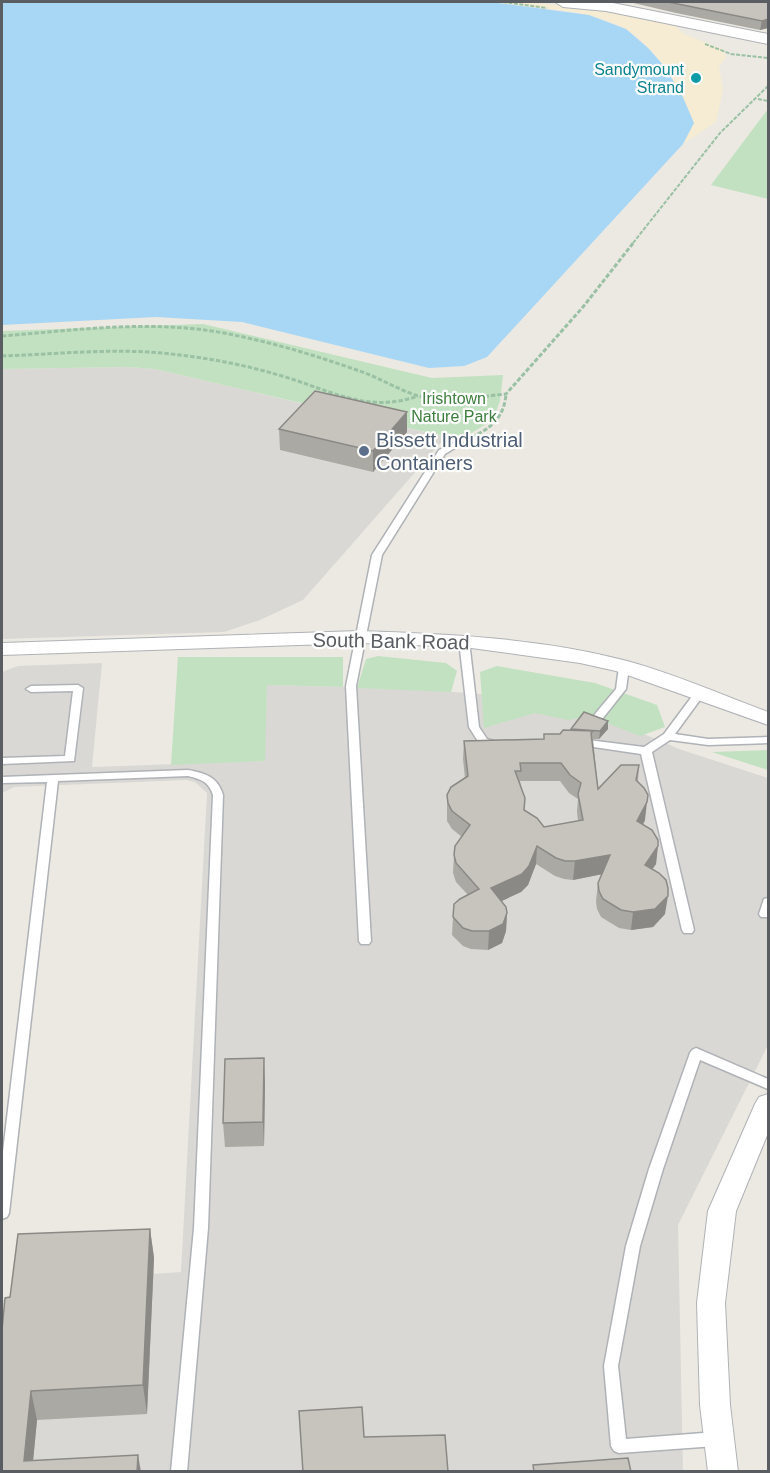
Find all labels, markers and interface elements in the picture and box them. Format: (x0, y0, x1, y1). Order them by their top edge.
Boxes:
place label: Sandymount Strand (594, 61, 685, 96)
marker: Sandymount Strand (689, 71, 703, 85)
park label: Irishtown Nature Park (411, 390, 498, 425)
place label: Bissett Industrial Containers (376, 429, 523, 474)
marker: Bissett Industrial Containers (357, 444, 371, 458)
street label: South Bank Road (312, 629, 470, 653)

